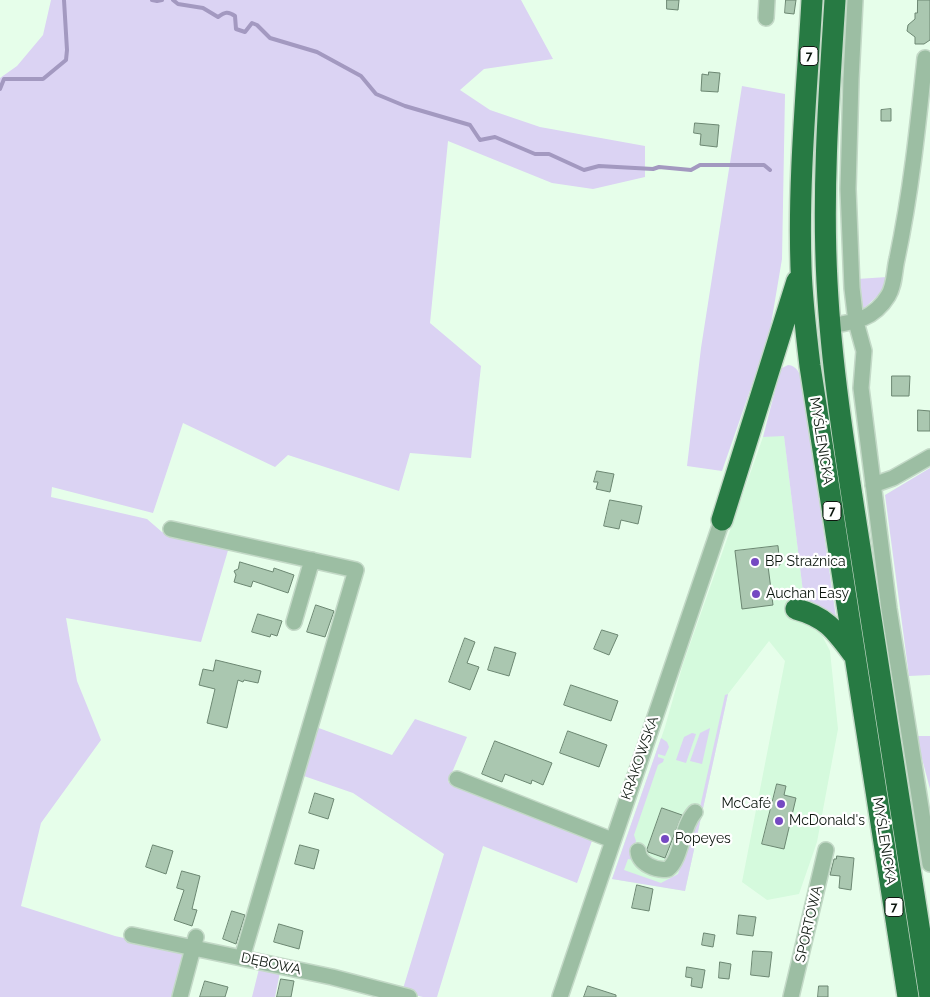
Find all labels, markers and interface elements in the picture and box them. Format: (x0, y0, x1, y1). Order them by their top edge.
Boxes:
road number: 7 (800, 46, 818, 66)
street label: MYŚLENICKA (806, 396, 836, 486)
road number: 7 (823, 502, 841, 520)
place label: BP Strażnica (765, 554, 846, 570)
marker: BP Strażnica (749, 556, 761, 568)
place label: Auchan Easy (766, 586, 849, 602)
marker: Auchan Easy (750, 588, 762, 600)
street label: KRAKOWSKA (618, 714, 662, 802)
place label: McCafé (721, 796, 771, 812)
street label: MYŚLENICKA (869, 796, 899, 886)
marker: McCafé (775, 798, 787, 810)
place label: McDonald's (789, 813, 865, 829)
marker: McDonald's (773, 815, 785, 827)
place label: Popeyes (675, 831, 731, 847)
marker: Popeyes (659, 833, 671, 845)
street label: SPORTOWA (792, 884, 826, 964)
road number: 7 (885, 898, 903, 916)
street label: DĘBOWA (239, 949, 303, 979)

